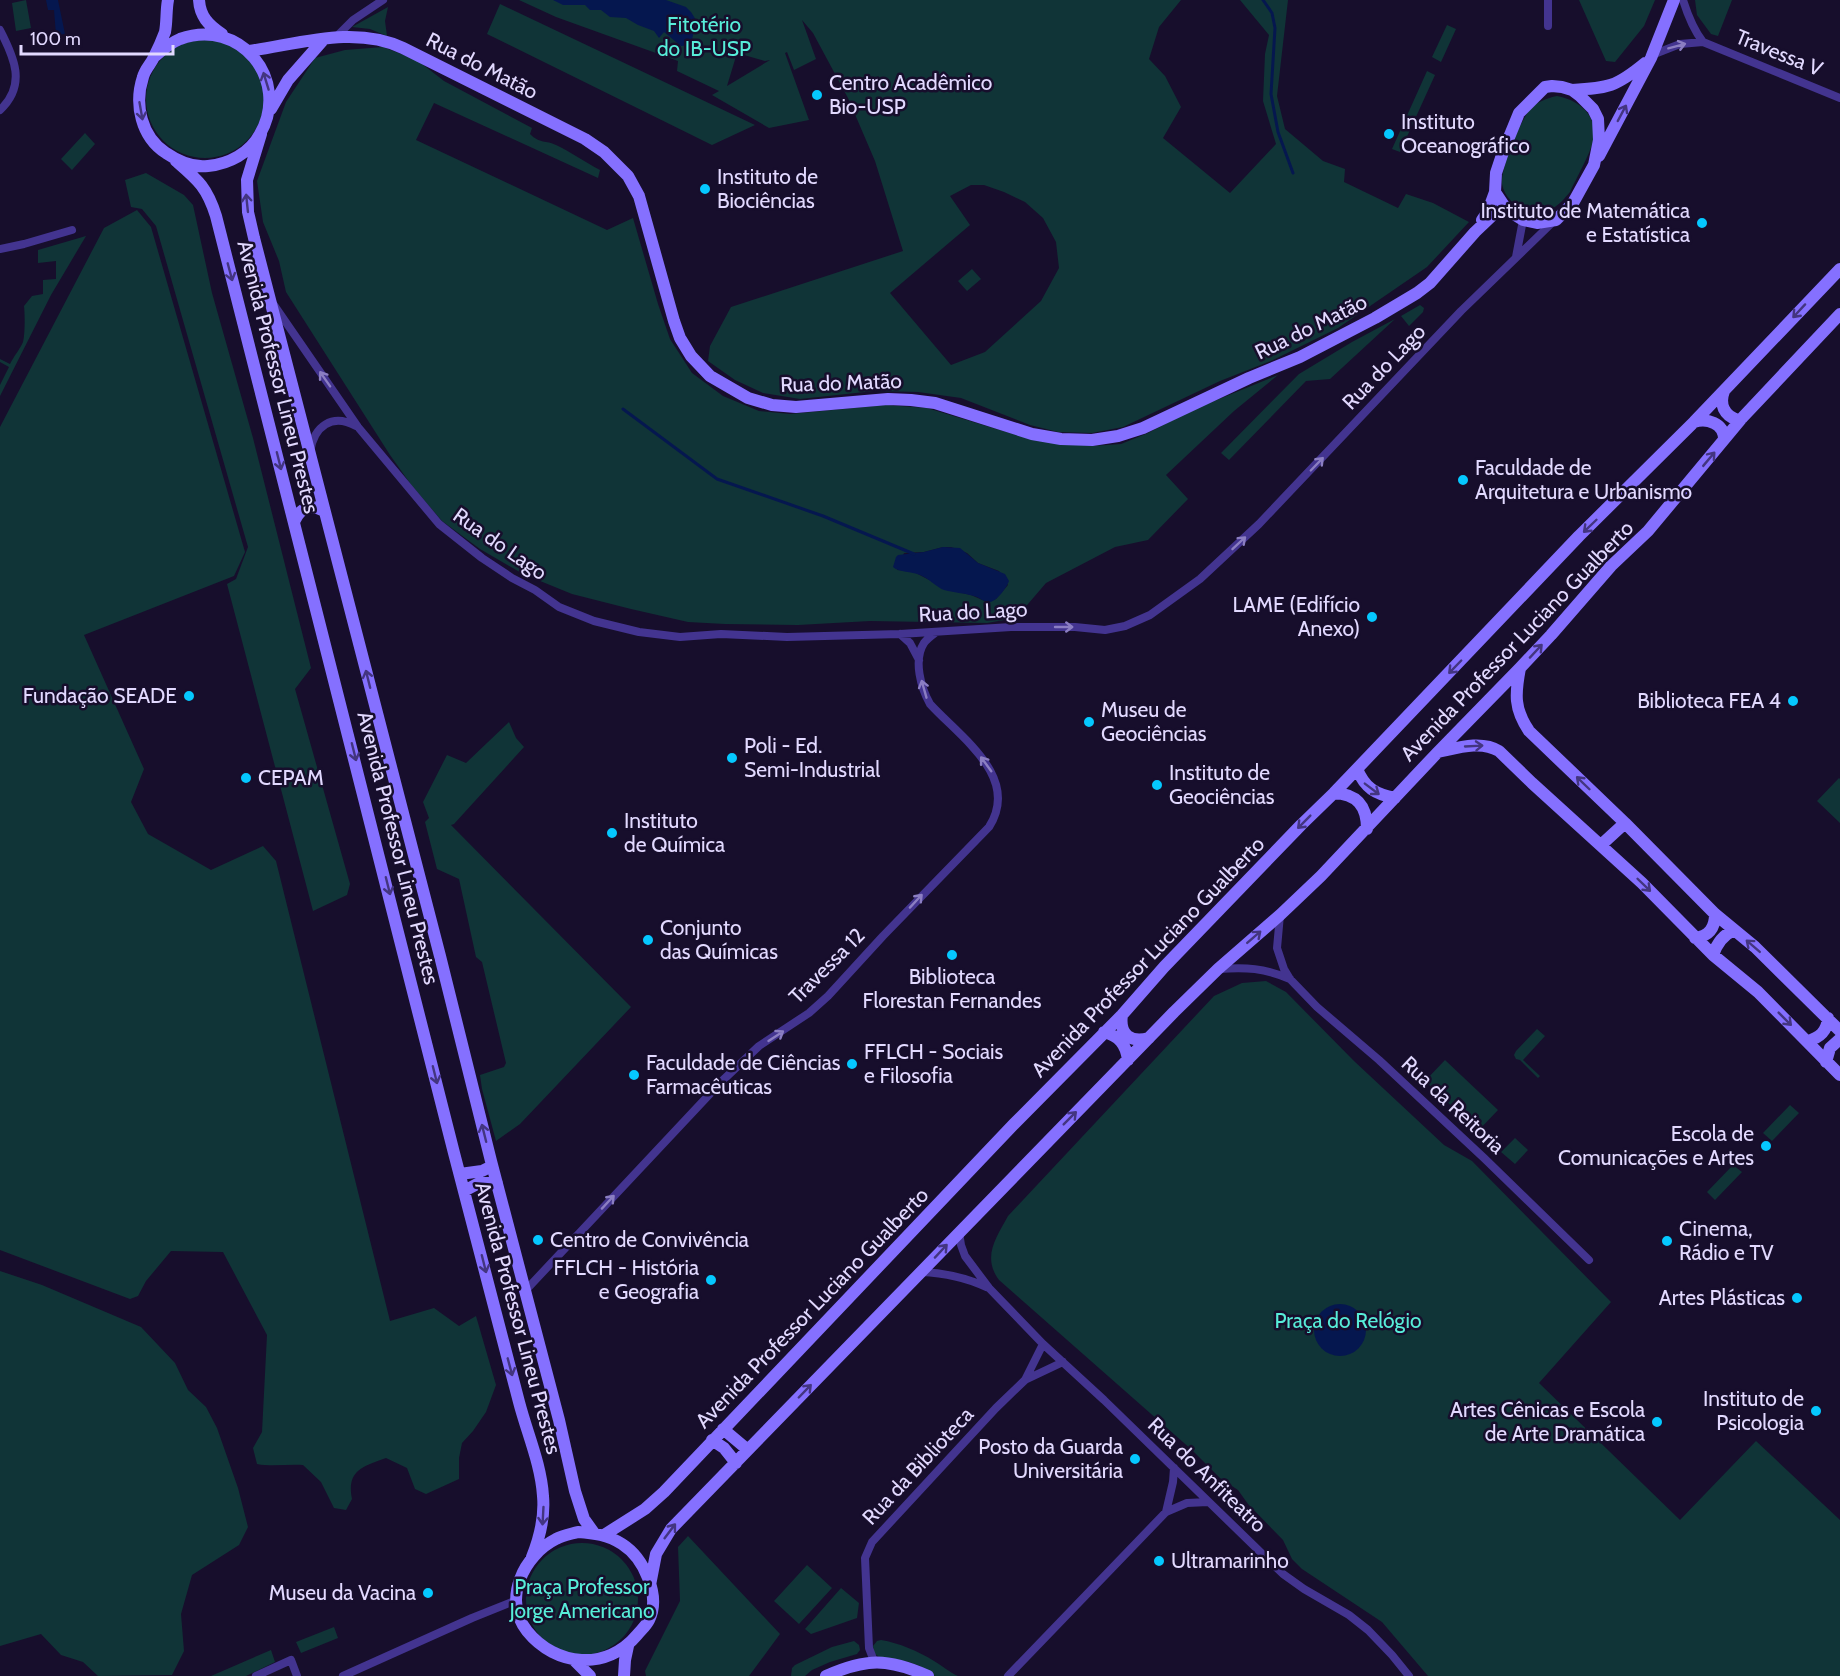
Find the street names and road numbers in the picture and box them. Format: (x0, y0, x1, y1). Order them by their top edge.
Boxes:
street label: Travessa V (1732, 24, 1826, 81)
street label: Rua do Matão (422, 27, 542, 104)
street label: Avenida Professor Lineu Prestes (232, 238, 325, 516)
street label: Rua do Matão (1251, 289, 1371, 364)
street label: Rua do Lago (1337, 319, 1430, 414)
street label: Rua do Matão (780, 368, 902, 397)
street label: Rua do Lago (449, 502, 552, 585)
street label: Avenida Professor Luciano Gualberto (1395, 515, 1638, 766)
street label: Rua do Lago (918, 596, 1028, 627)
street label: Avenida Professor Lineu Prestes (352, 709, 445, 987)
street label: Avenida Professor Luciano Gualberto (1026, 831, 1269, 1082)
street label: Travessa 12 (784, 923, 870, 1009)
street label: Rua da Reitoria (1397, 1051, 1510, 1159)
street label: Avenida Professor Lineu Prestes (470, 1179, 567, 1457)
street label: Avenida Professor Luciano Gualberto (690, 1182, 933, 1433)
street label: Rua da Biblioteca (857, 1402, 978, 1530)
street label: Rua do Anfiteatro (1143, 1412, 1272, 1537)

